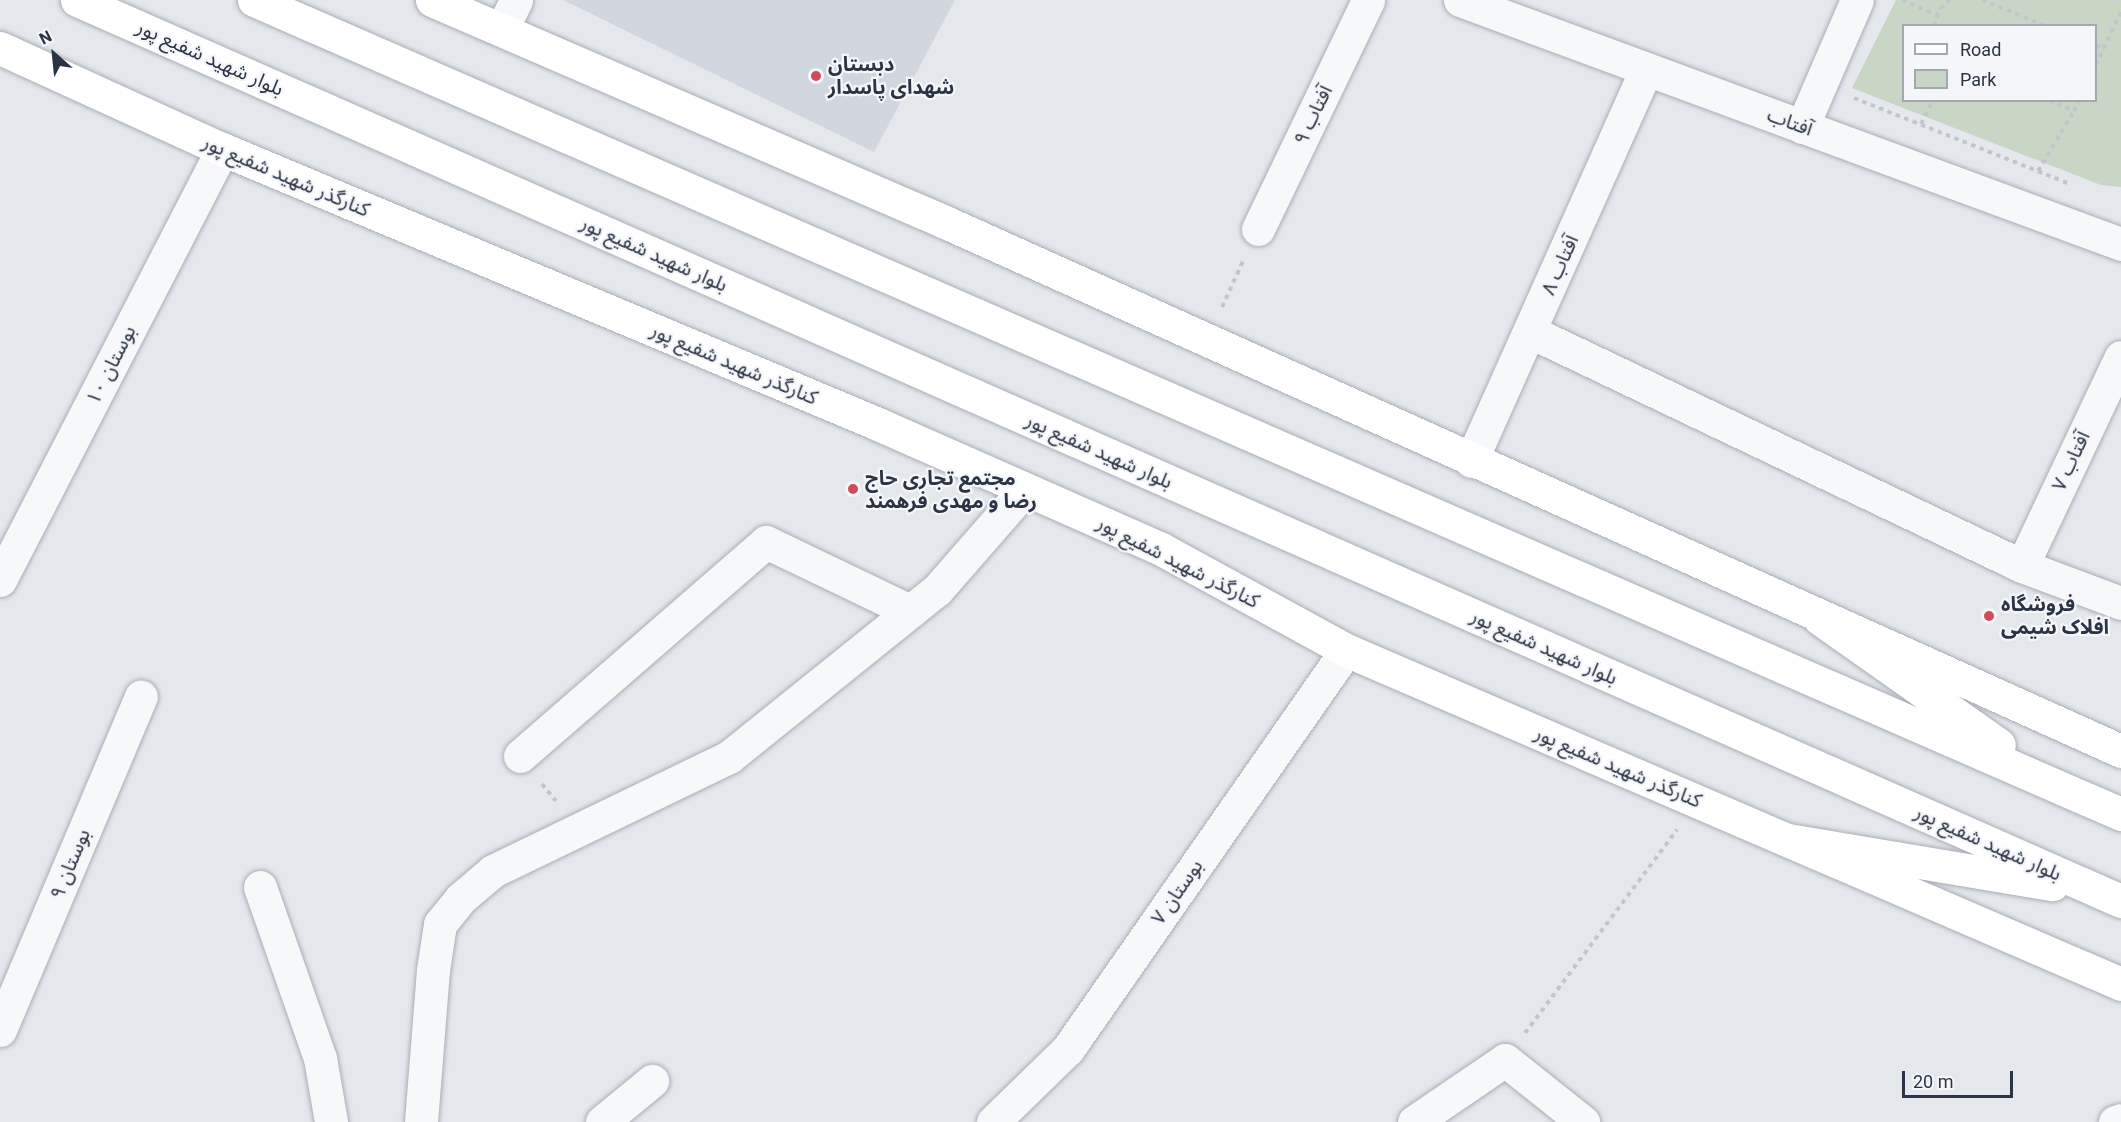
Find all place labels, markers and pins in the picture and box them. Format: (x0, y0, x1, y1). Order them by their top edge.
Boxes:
place label: دبستان شهدای پاسدار (828, 52, 954, 99)
marker: دبستان شهدای پاسدار (809, 69, 823, 83)
place label: مجتمع تجاری حاج رضا و مهدی فرهمند (865, 466, 1037, 513)
marker: مجتمع تجاری حاج رضا و مهدی فرهمند (846, 482, 860, 496)
place label: فروشگاه افلاک شیمی (2001, 592, 2109, 639)
marker: فروشگاه افلاک شیمی (1982, 609, 1996, 623)

